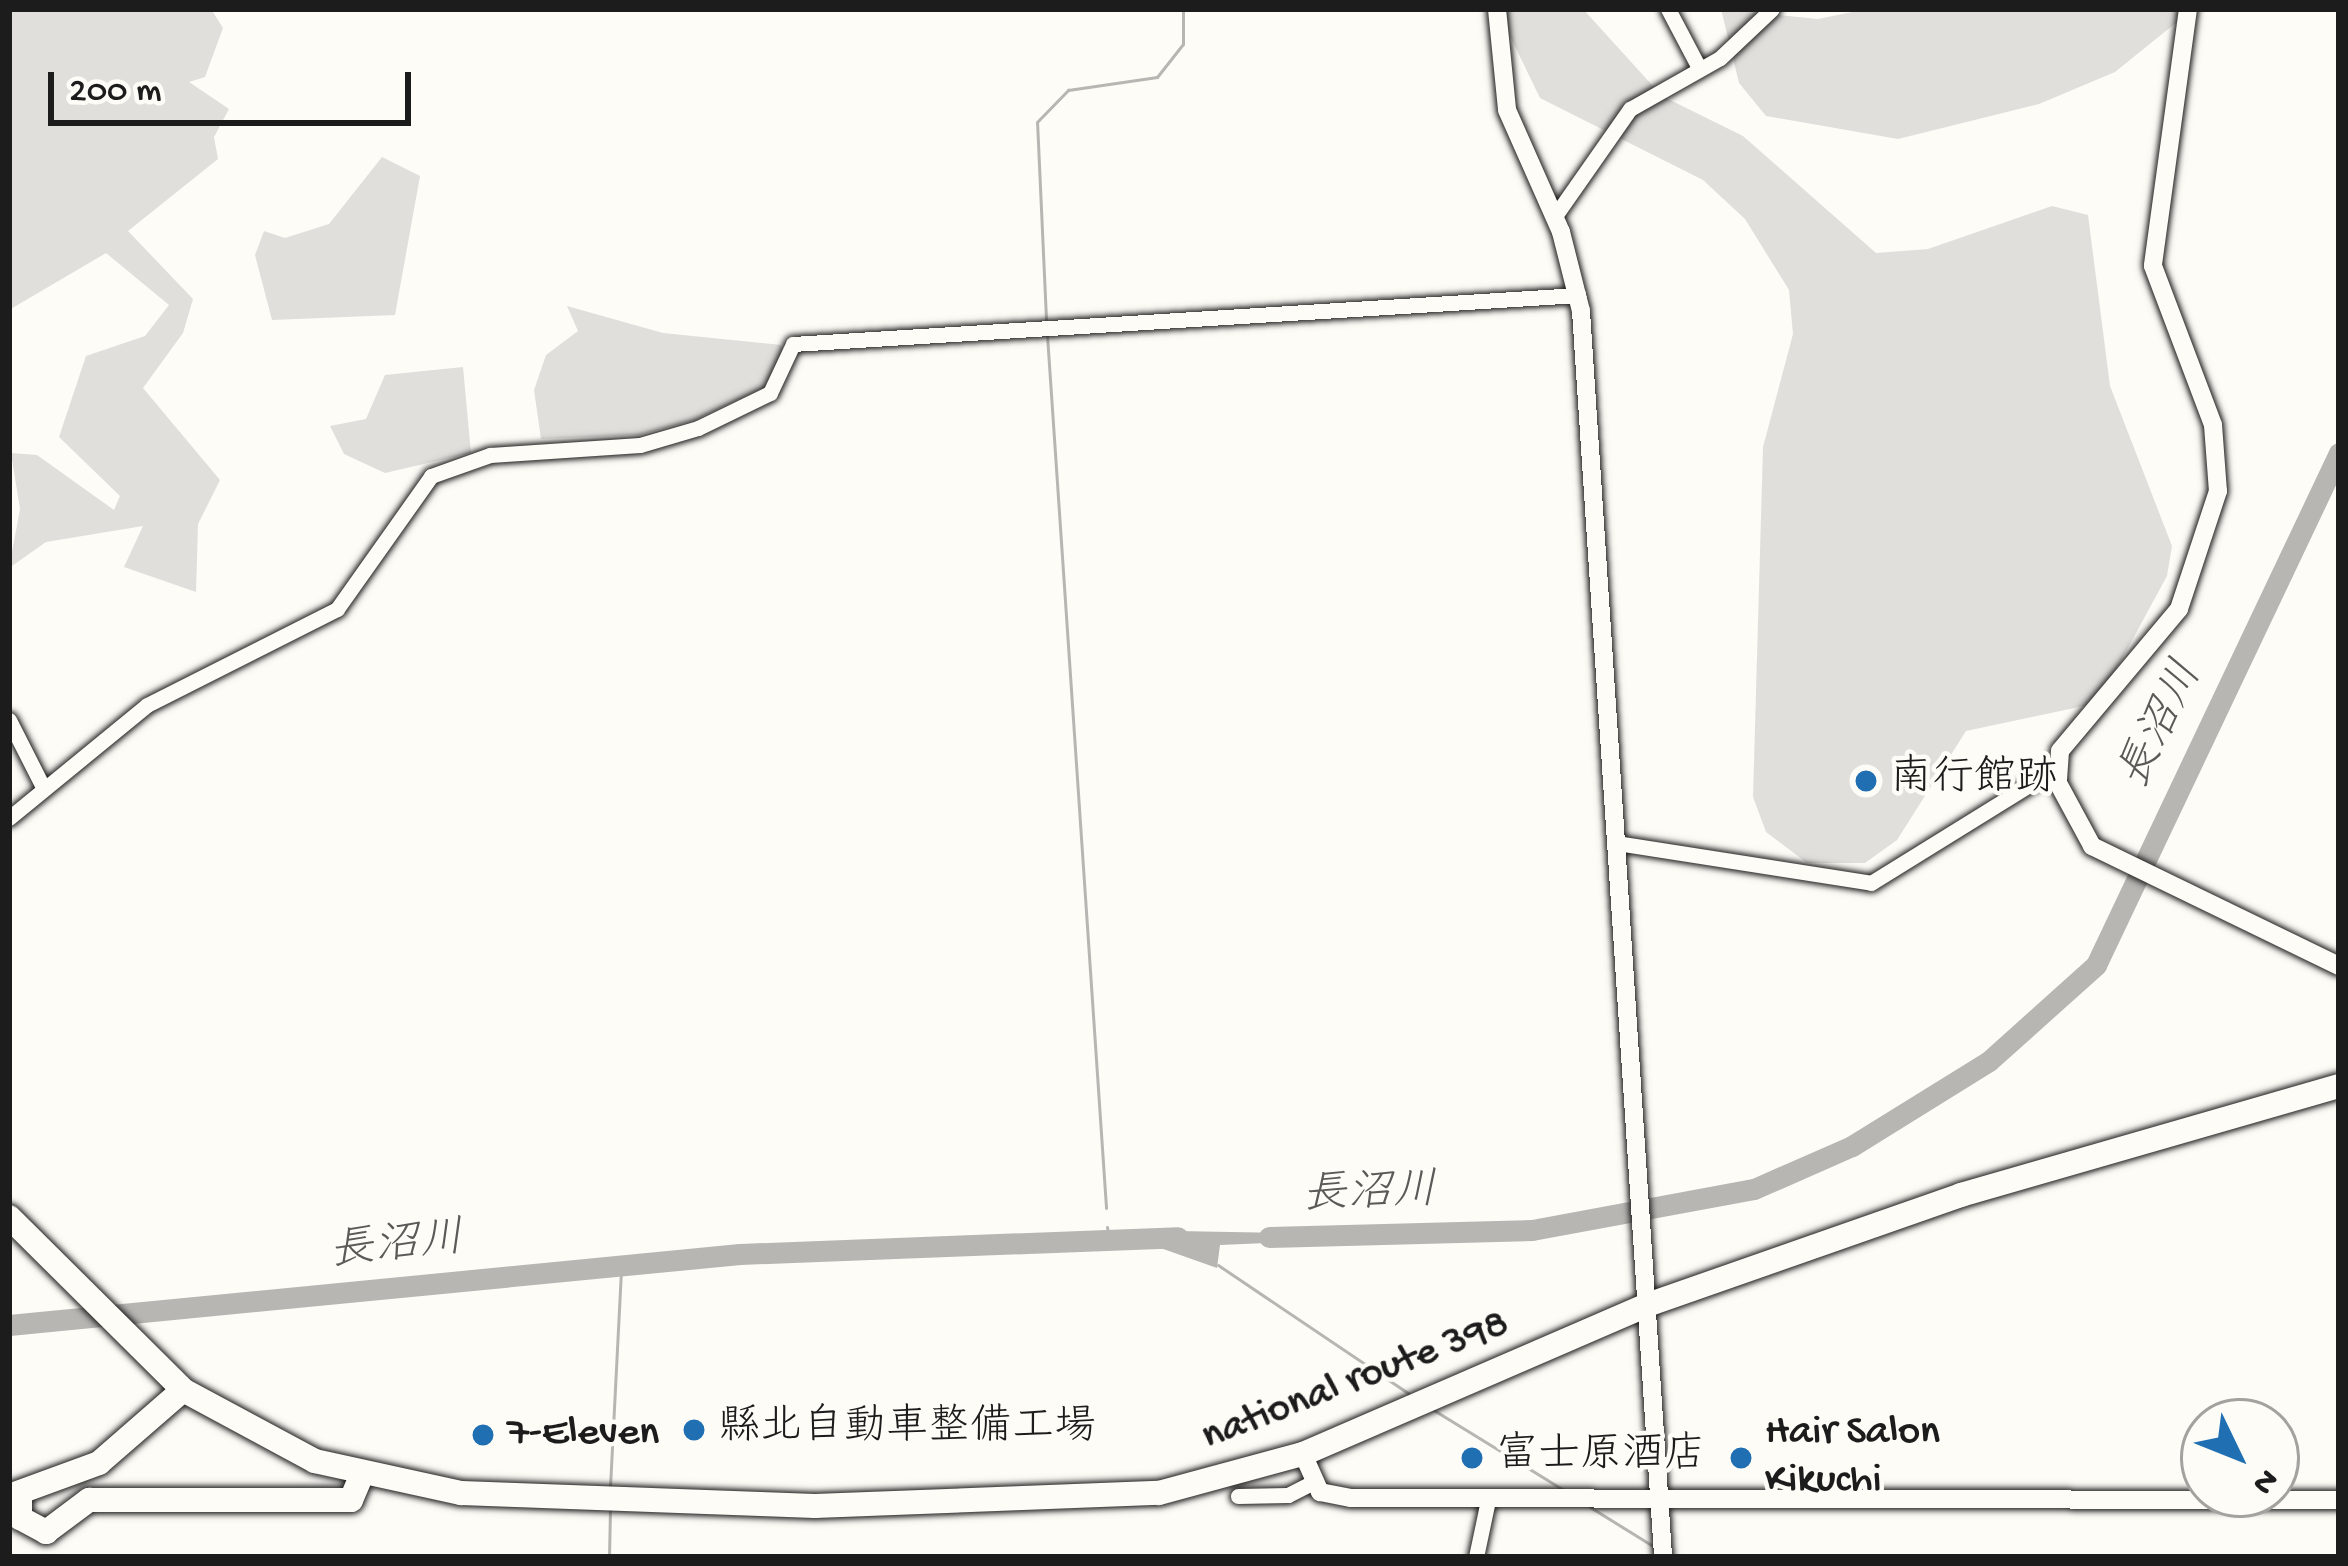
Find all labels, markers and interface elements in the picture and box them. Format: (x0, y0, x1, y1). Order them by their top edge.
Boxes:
scale bar (54, 48, 417, 122)
text: 200 m (69, 71, 162, 114)
water label: 長沼川 (2109, 653, 2217, 799)
place label: 南行館跡 (1890, 756, 2058, 806)
marker: 南行館跡 (1853, 768, 1879, 794)
water label: 長沼川 (1302, 1167, 1438, 1225)
water label: 長沼川 (327, 1214, 467, 1282)
street label: national route 398 (1195, 1300, 1517, 1464)
north arrow (2180, 1398, 2300, 1518)
place label: 縣北自動車整備工場 (718, 1405, 1096, 1455)
place label: Hair Salon Kikuchi (1765, 1409, 1940, 1508)
place label: 7-Eleven (507, 1410, 659, 1460)
marker: 縣北自動車整備工場 (681, 1417, 707, 1443)
marker: 7-Eleven (470, 1422, 496, 1448)
place label: 富士原酒店 (1496, 1433, 1706, 1483)
marker: 富士原酒店 (1459, 1445, 1485, 1471)
marker: Hair Salon Kikuchi (1728, 1445, 1754, 1471)
text: N (2243, 1460, 2285, 1501)

